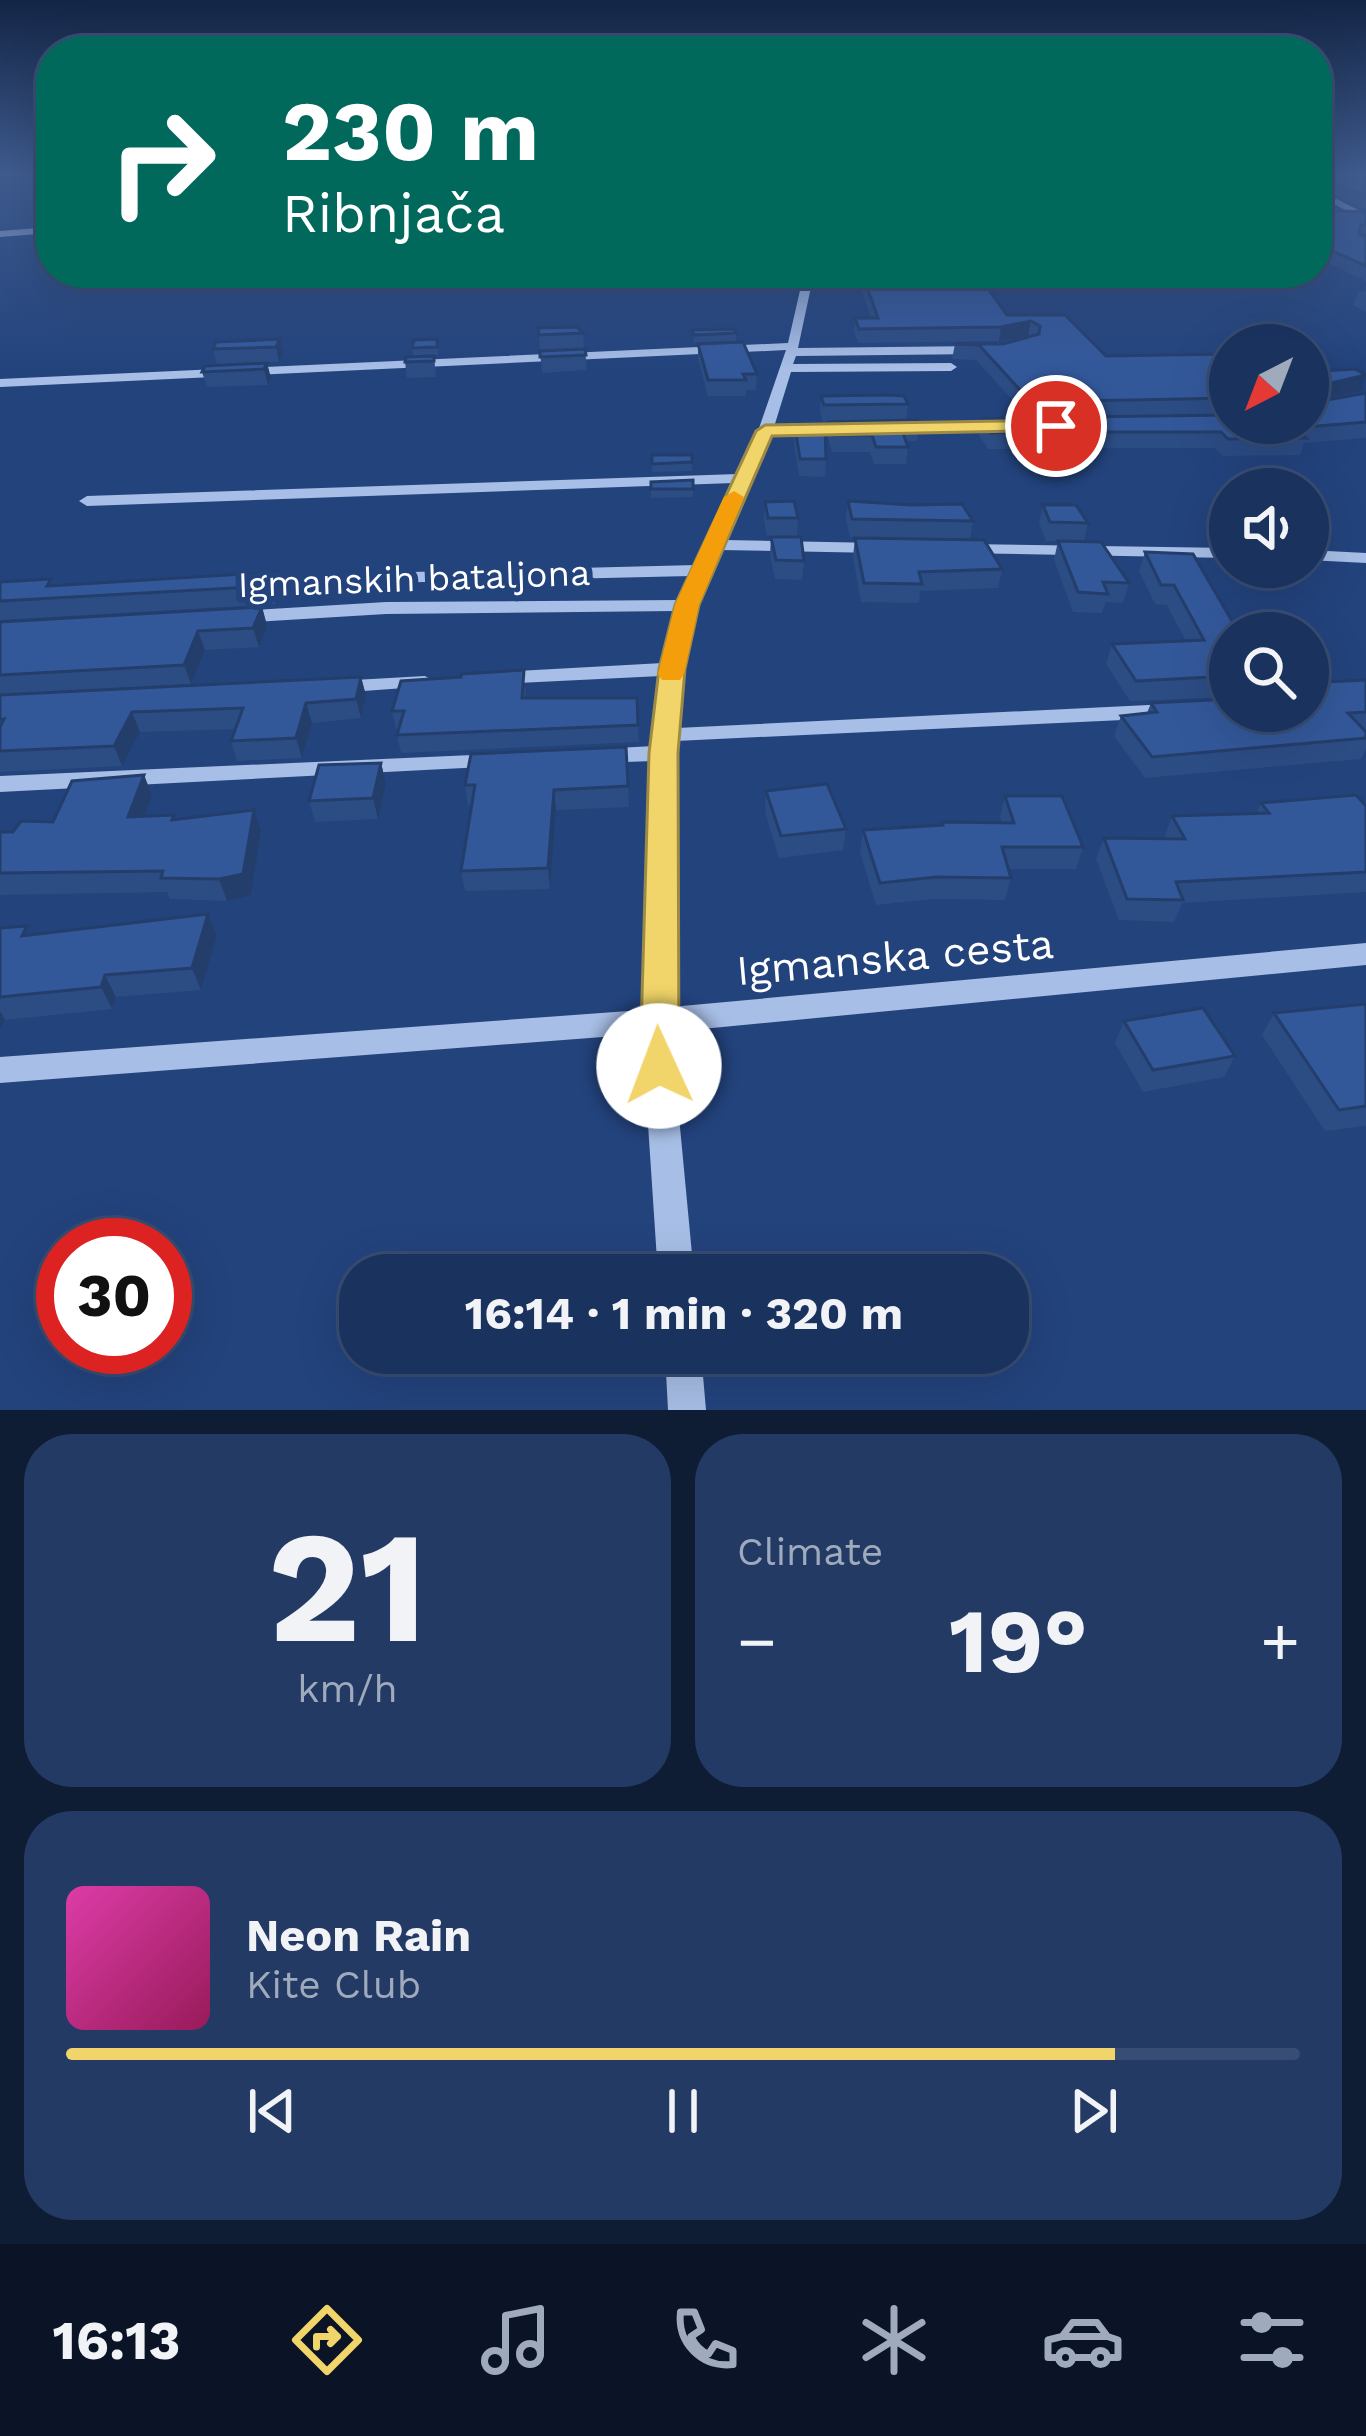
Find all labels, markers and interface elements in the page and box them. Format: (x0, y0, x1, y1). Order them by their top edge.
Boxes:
text: 230 m (282, 82, 539, 180)
icon: right (84, 84, 240, 240)
text: Ribnjača (282, 182, 505, 245)
north arrow (1209, 324, 1329, 444)
map controls (1209, 324, 1329, 732)
pin (1005, 375, 1107, 477)
icon: arrive (1023, 393, 1089, 459)
button: sound (1209, 468, 1329, 588)
street label: Igmanskih bataljona (237, 552, 591, 606)
button: search (1209, 612, 1329, 732)
street label: Igmanska cesta (734, 919, 1056, 995)
position arrow (596, 1003, 722, 1129)
speed limit sign: 30 (36, 1218, 192, 1374)
text: 16:14 · 1 min · 320 m (465, 1287, 903, 1340)
text: 21 (267, 1496, 428, 1679)
text: Climate (737, 1529, 883, 1574)
text: 19° (949, 1588, 1088, 1694)
text: − (737, 1603, 777, 1680)
text: + (1260, 1603, 1300, 1680)
text: km/h (297, 1666, 398, 1711)
text: Neon Rain (246, 1909, 471, 1962)
text: Kite Club (246, 1962, 421, 2007)
icon: previous (239, 2078, 305, 2144)
icon: pause (650, 2078, 716, 2144)
icon: next (1061, 2078, 1127, 2144)
icon: directions (285, 2298, 369, 2382)
icon: music (474, 2298, 558, 2382)
icon: phone (663, 2298, 747, 2382)
icon: climate (852, 2298, 936, 2382)
icon: car (1041, 2298, 1125, 2382)
icon: filters (1230, 2298, 1314, 2382)
text: 16:13 (52, 2309, 181, 2372)

